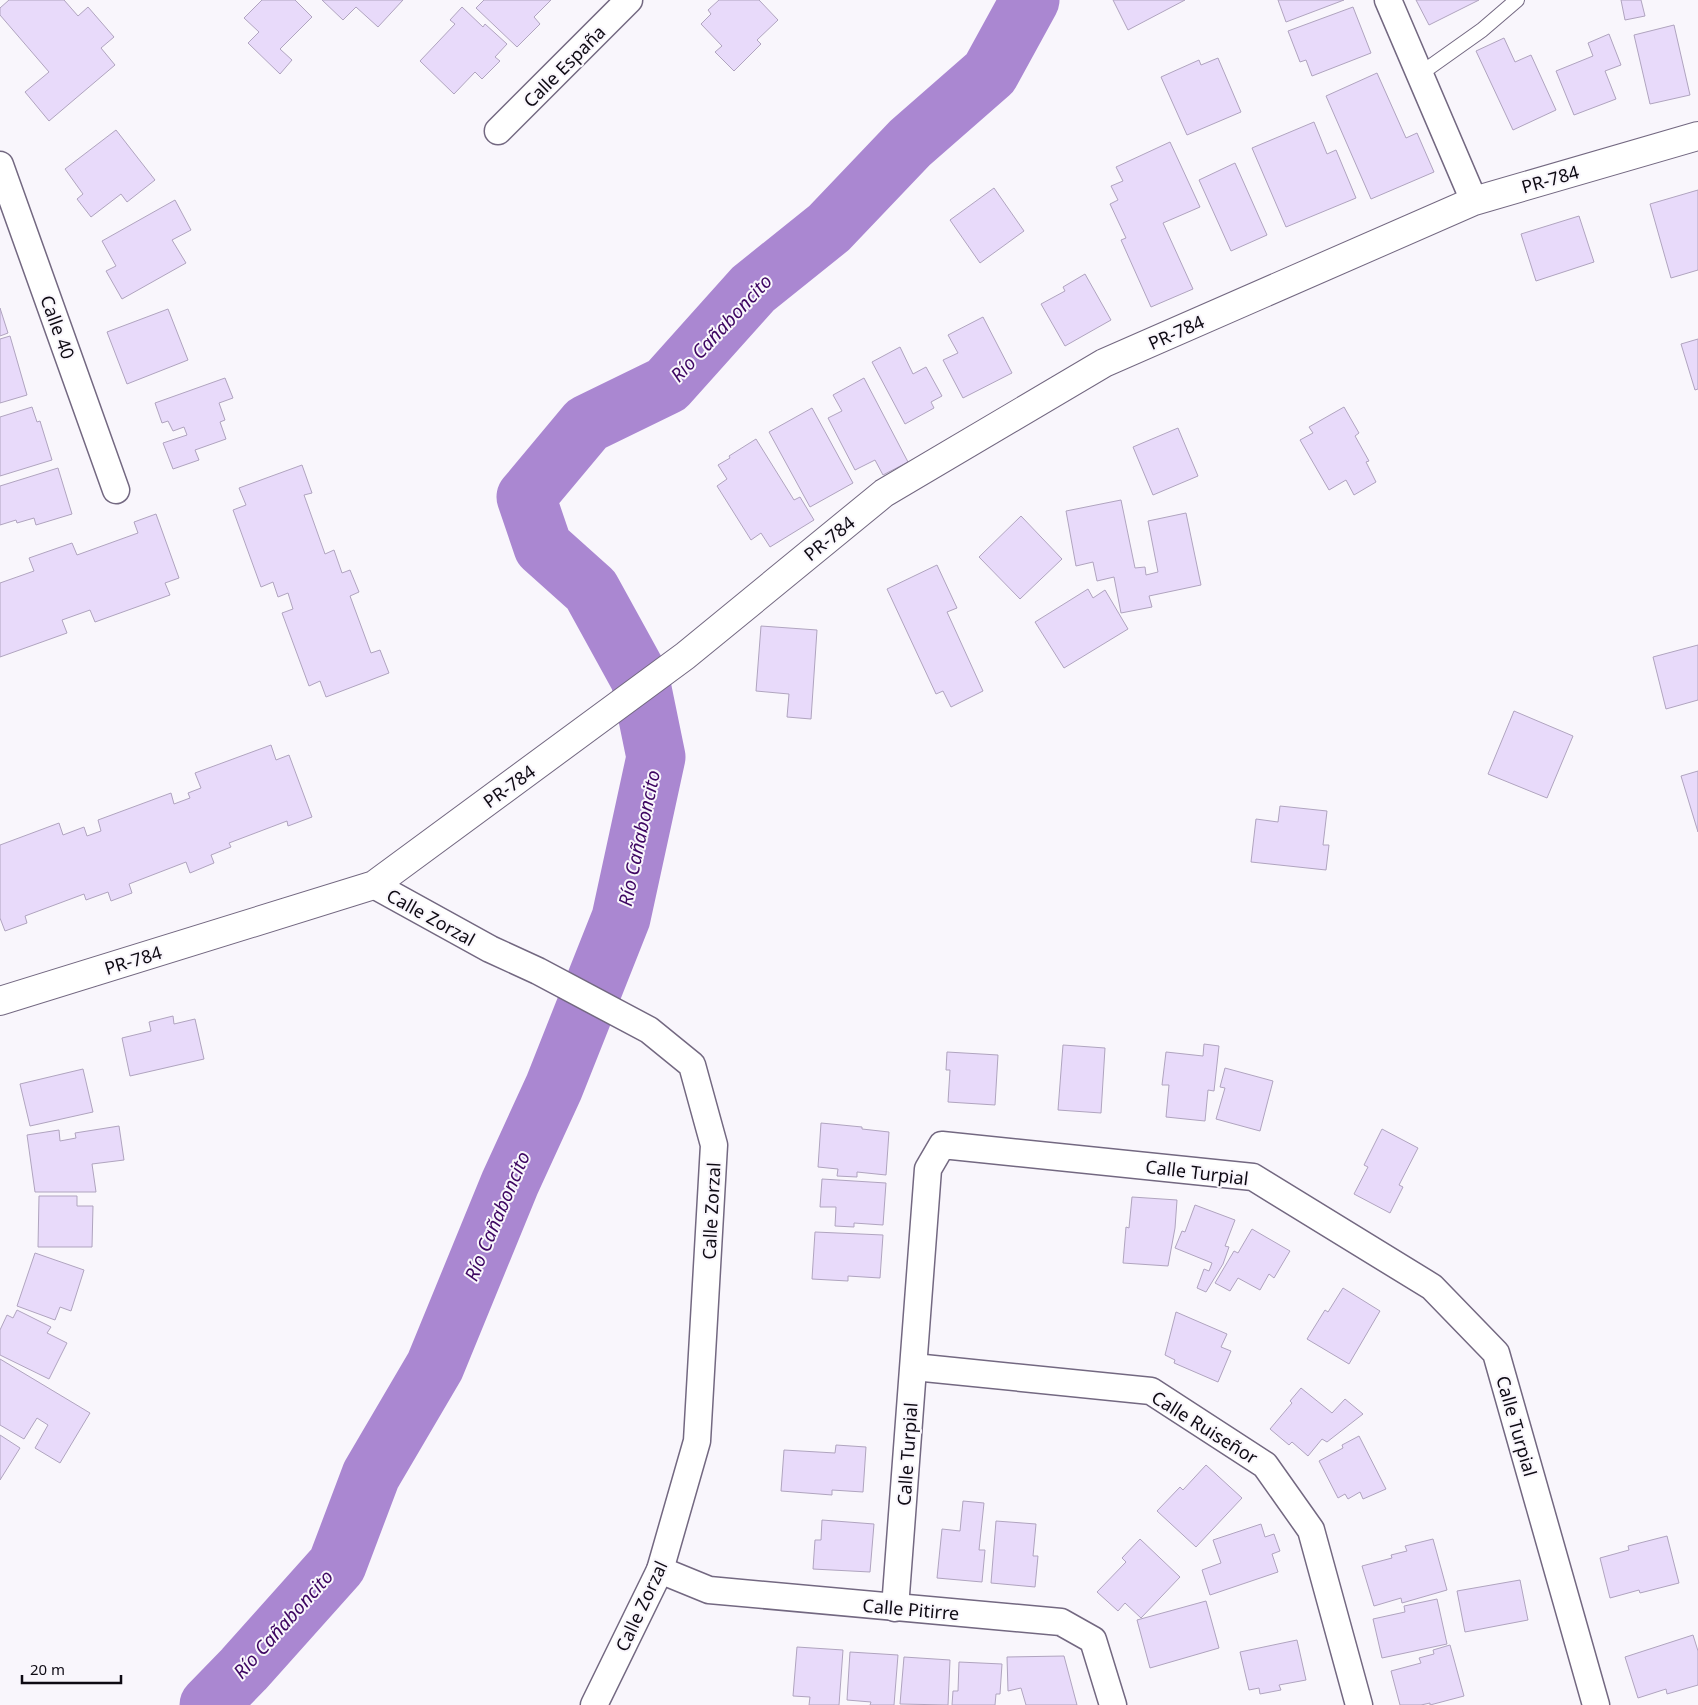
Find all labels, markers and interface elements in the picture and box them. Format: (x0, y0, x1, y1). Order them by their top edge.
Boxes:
street label: Calle España (518, 20, 610, 112)
street label: PR-784 (1518, 159, 1582, 199)
water label: Río Cañaboncito (664, 269, 778, 387)
street label: Calle 40 (35, 292, 81, 362)
street label: PR-784 (1144, 309, 1208, 355)
street label: PR-784 (799, 510, 859, 566)
street label: PR-784 (478, 759, 540, 813)
water label: Río Cañaboncito (612, 768, 666, 908)
street label: Calle Zorzal (383, 883, 479, 951)
street label: PR-784 (101, 940, 165, 980)
water label: Río Cañaboncito (458, 1147, 536, 1285)
street label: Calle Turpial (1144, 1154, 1250, 1190)
street label: Calle Zorzal (696, 1162, 726, 1260)
street label: Calle Turpial (1491, 1373, 1543, 1479)
street label: Calle Ruiseñor (1147, 1385, 1263, 1469)
street label: Calle Turpial (891, 1401, 923, 1507)
street label: Calle Zorzal (610, 1557, 672, 1655)
water label: Río Cañaboncito (227, 1564, 339, 1684)
street label: Calle Pitirre (862, 1593, 960, 1625)
scale bar (22, 1652, 121, 1684)
text: 20 m (30, 1659, 65, 1679)

